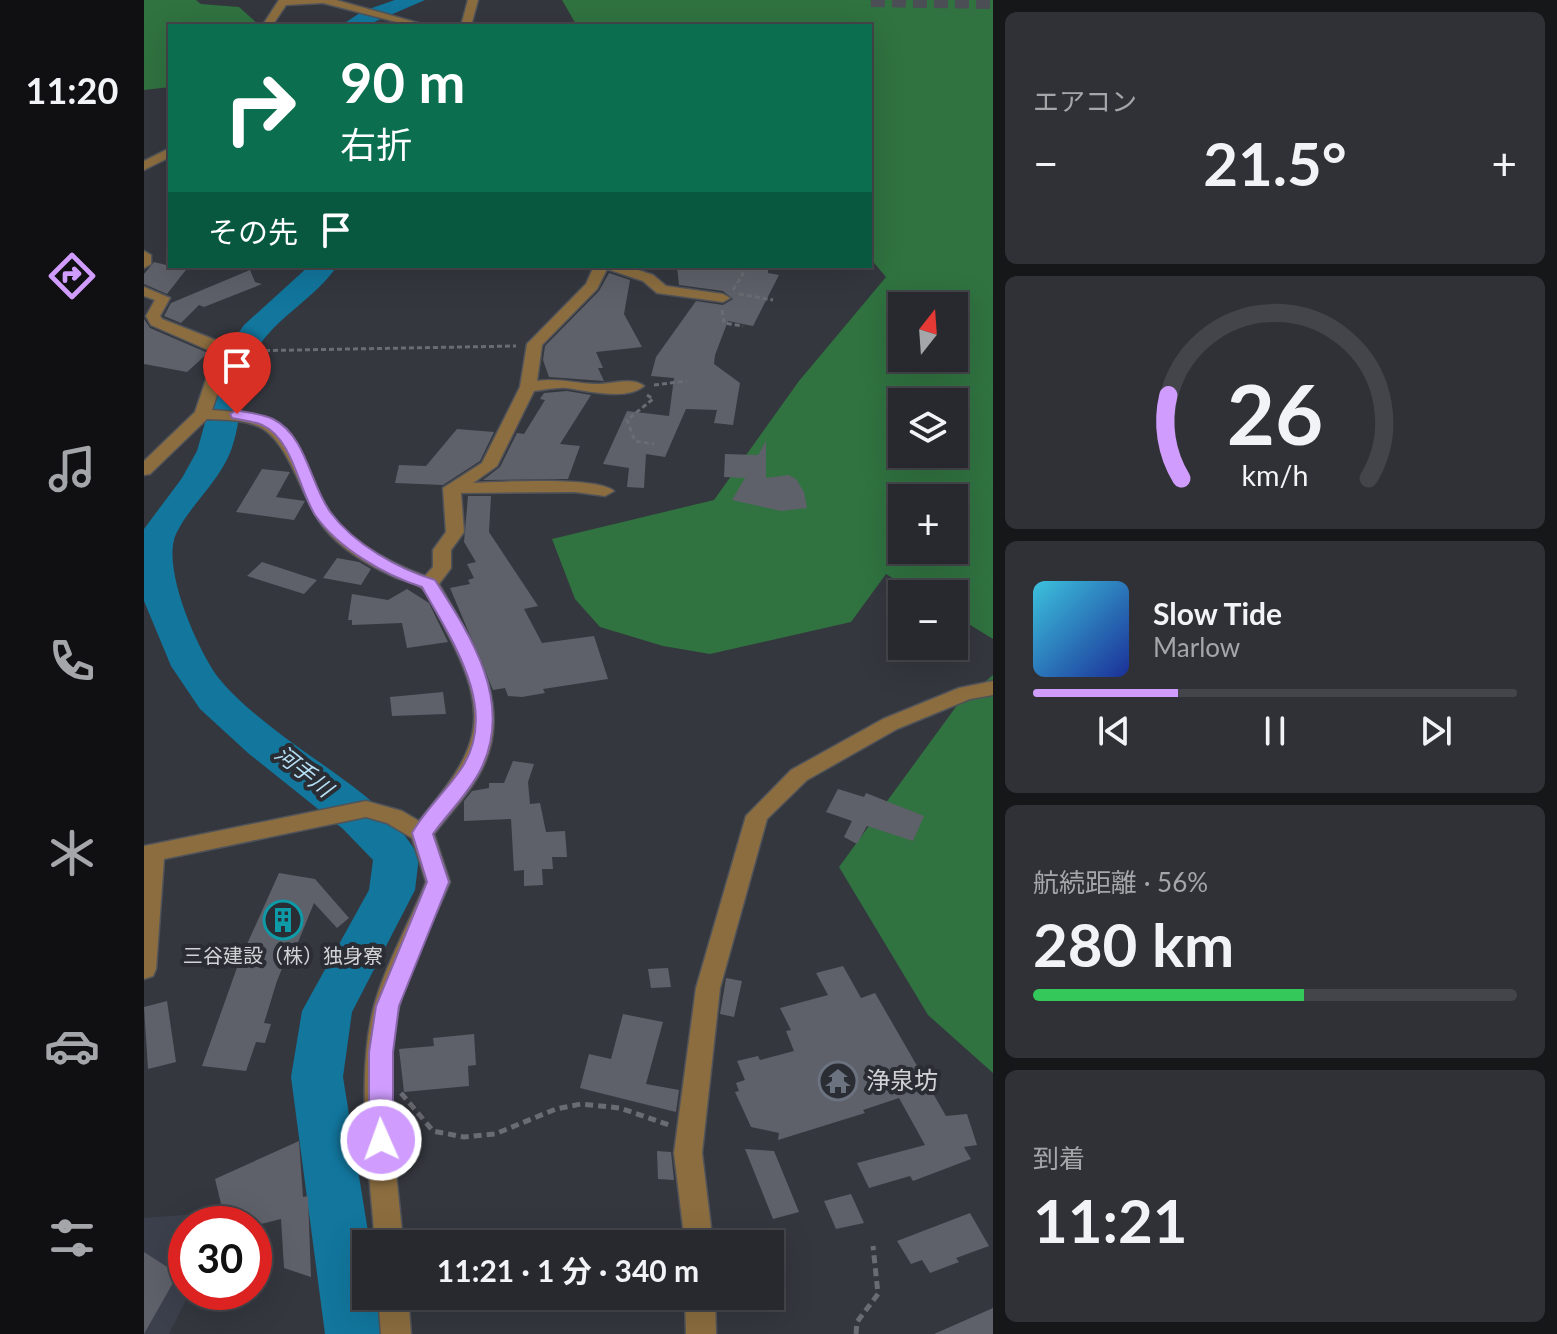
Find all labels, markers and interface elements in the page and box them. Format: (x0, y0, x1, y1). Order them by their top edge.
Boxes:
text: 90 m (340, 48, 465, 115)
icon: right (208, 56, 312, 160)
text: 11:20 (26, 68, 118, 112)
text: エアコン (1033, 85, 1137, 117)
text: 右折 (340, 122, 412, 166)
text: 21.5° (1203, 127, 1347, 199)
text: − (1033, 137, 1059, 189)
text: + (1491, 137, 1517, 189)
icon: arrive (314, 208, 358, 252)
text: その先 (208, 213, 298, 249)
icon: directions (44, 248, 100, 304)
north arrow (888, 292, 968, 372)
map controls (888, 292, 968, 660)
pin (203, 332, 271, 414)
icon: arrive (215, 344, 259, 388)
text: 26 (1227, 362, 1323, 462)
button: layers (888, 388, 968, 468)
icon: music (44, 441, 100, 497)
text: km/h (1242, 458, 1308, 492)
button: + (888, 484, 968, 564)
button: − (888, 580, 968, 660)
text: Slow Tide (1153, 595, 1282, 631)
text: Marlow (1153, 631, 1240, 663)
icon: phone (44, 633, 100, 689)
icon: previous (1092, 709, 1136, 753)
icon: pause (1253, 709, 1297, 753)
icon: next (1414, 709, 1458, 753)
water label: 河手川 (270, 739, 340, 803)
icon: climate (44, 825, 100, 881)
text: 航続距離 · 56% (1033, 866, 1208, 898)
building icon: 三谷建設（株）独身寮 (262, 899, 304, 941)
text: 280 km (1033, 908, 1234, 980)
place label: 三谷建設（株）独身寮 (183, 943, 383, 967)
icon: car (44, 1018, 100, 1074)
temple icon: 浄泉坊 (817, 1060, 859, 1102)
place label: 浄泉坊 (866, 1065, 938, 1094)
position arrow (339, 1098, 423, 1182)
text: 到着 (1033, 1142, 1085, 1174)
text: 11:21 (1033, 1184, 1188, 1256)
speed limit sign: 30 (168, 1206, 272, 1310)
icon: filters (44, 1210, 100, 1266)
text: 11:21 · 1 分 · 340 m (437, 1252, 699, 1288)

